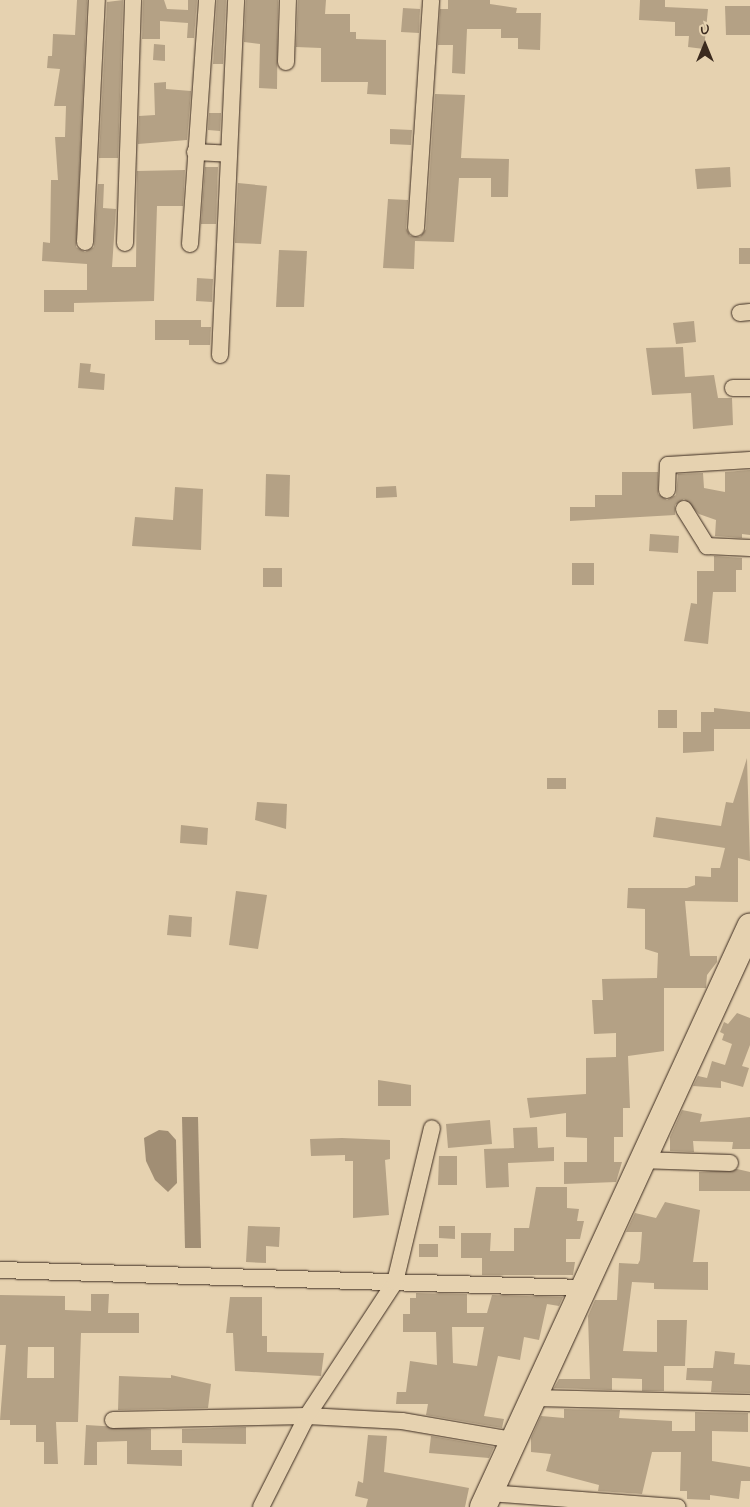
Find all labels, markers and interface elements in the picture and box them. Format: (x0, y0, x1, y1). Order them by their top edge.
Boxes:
north arrow (680, 20, 730, 70)
text: U (700, 21, 710, 39)

